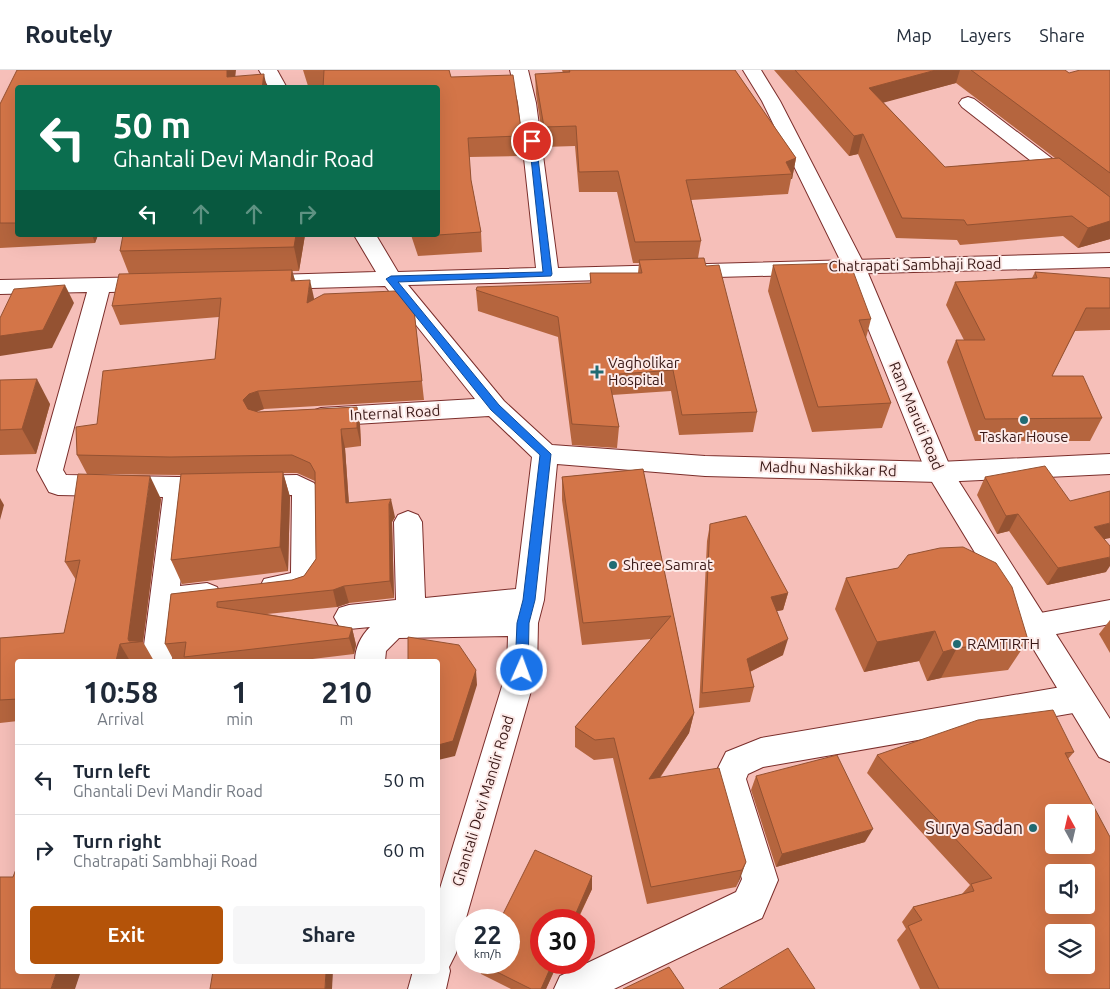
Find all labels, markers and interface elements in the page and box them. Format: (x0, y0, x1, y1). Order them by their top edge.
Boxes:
text: Routely (25, 21, 112, 48)
text: Map (896, 25, 932, 45)
text: Layers (960, 25, 1011, 45)
text: Share (1039, 25, 1085, 45)
icon: left (30, 105, 95, 170)
text: 50 m (113, 105, 191, 145)
pin (511, 120, 553, 162)
icon: arrive (518, 127, 546, 155)
text: Ghantali Devi Mandir Road (113, 146, 374, 171)
icon: left (134, 200, 162, 228)
icon: ahead (187, 200, 215, 228)
icon: ahead (240, 200, 268, 228)
icon: right (293, 200, 321, 228)
street label: Chatrapati Sambhaji Road (828, 254, 1002, 275)
place label: Vagholikar Hospital (608, 354, 680, 388)
street label: Ram Maruti Road (886, 359, 947, 472)
marker: Vagholikar Hospital (590, 365, 604, 379)
street label: Internal Road (349, 402, 441, 423)
marker: Taskar House (1018, 414, 1030, 426)
place label: Taskar House (980, 428, 1068, 445)
street label: Madhu Nashikkar Rd (759, 458, 897, 479)
place label: Shree Samrat (623, 556, 713, 573)
marker: Shree Samrat (607, 559, 619, 571)
place label: RAMTIRTH (967, 635, 1040, 652)
marker: RAMTIRTH (951, 638, 963, 650)
position arrow (495, 643, 547, 695)
text: 10:58 (83, 675, 158, 709)
text: 1 (231, 675, 248, 709)
text: 210 (321, 675, 372, 709)
text: Arrival (97, 710, 144, 728)
text: min (226, 710, 253, 728)
text: m (340, 710, 353, 728)
street label: Ghantali Devi Mandir Road (448, 713, 517, 888)
text: Turn left (73, 760, 151, 782)
icon: left (30, 766, 58, 794)
text: 50 m (383, 769, 425, 791)
text: Ghantali Devi Mandir Road (73, 782, 263, 800)
north arrow (1045, 804, 1095, 854)
map controls (1045, 804, 1095, 974)
place label: Surya Sadan (925, 817, 1023, 837)
marker: Surya Sadan (1027, 822, 1039, 834)
text: Turn right (73, 830, 161, 852)
icon: right (30, 836, 58, 864)
text: 60 m (383, 839, 425, 861)
text: Chatrapati Sambhaji Road (73, 852, 258, 870)
button: sound (1045, 864, 1095, 914)
button: Exit (30, 906, 223, 964)
button: Share (233, 906, 425, 964)
speed limit sign: 30 (530, 909, 595, 974)
text: 22 (473, 921, 502, 949)
button: layers (1045, 924, 1095, 974)
text: km/h (474, 947, 501, 960)

